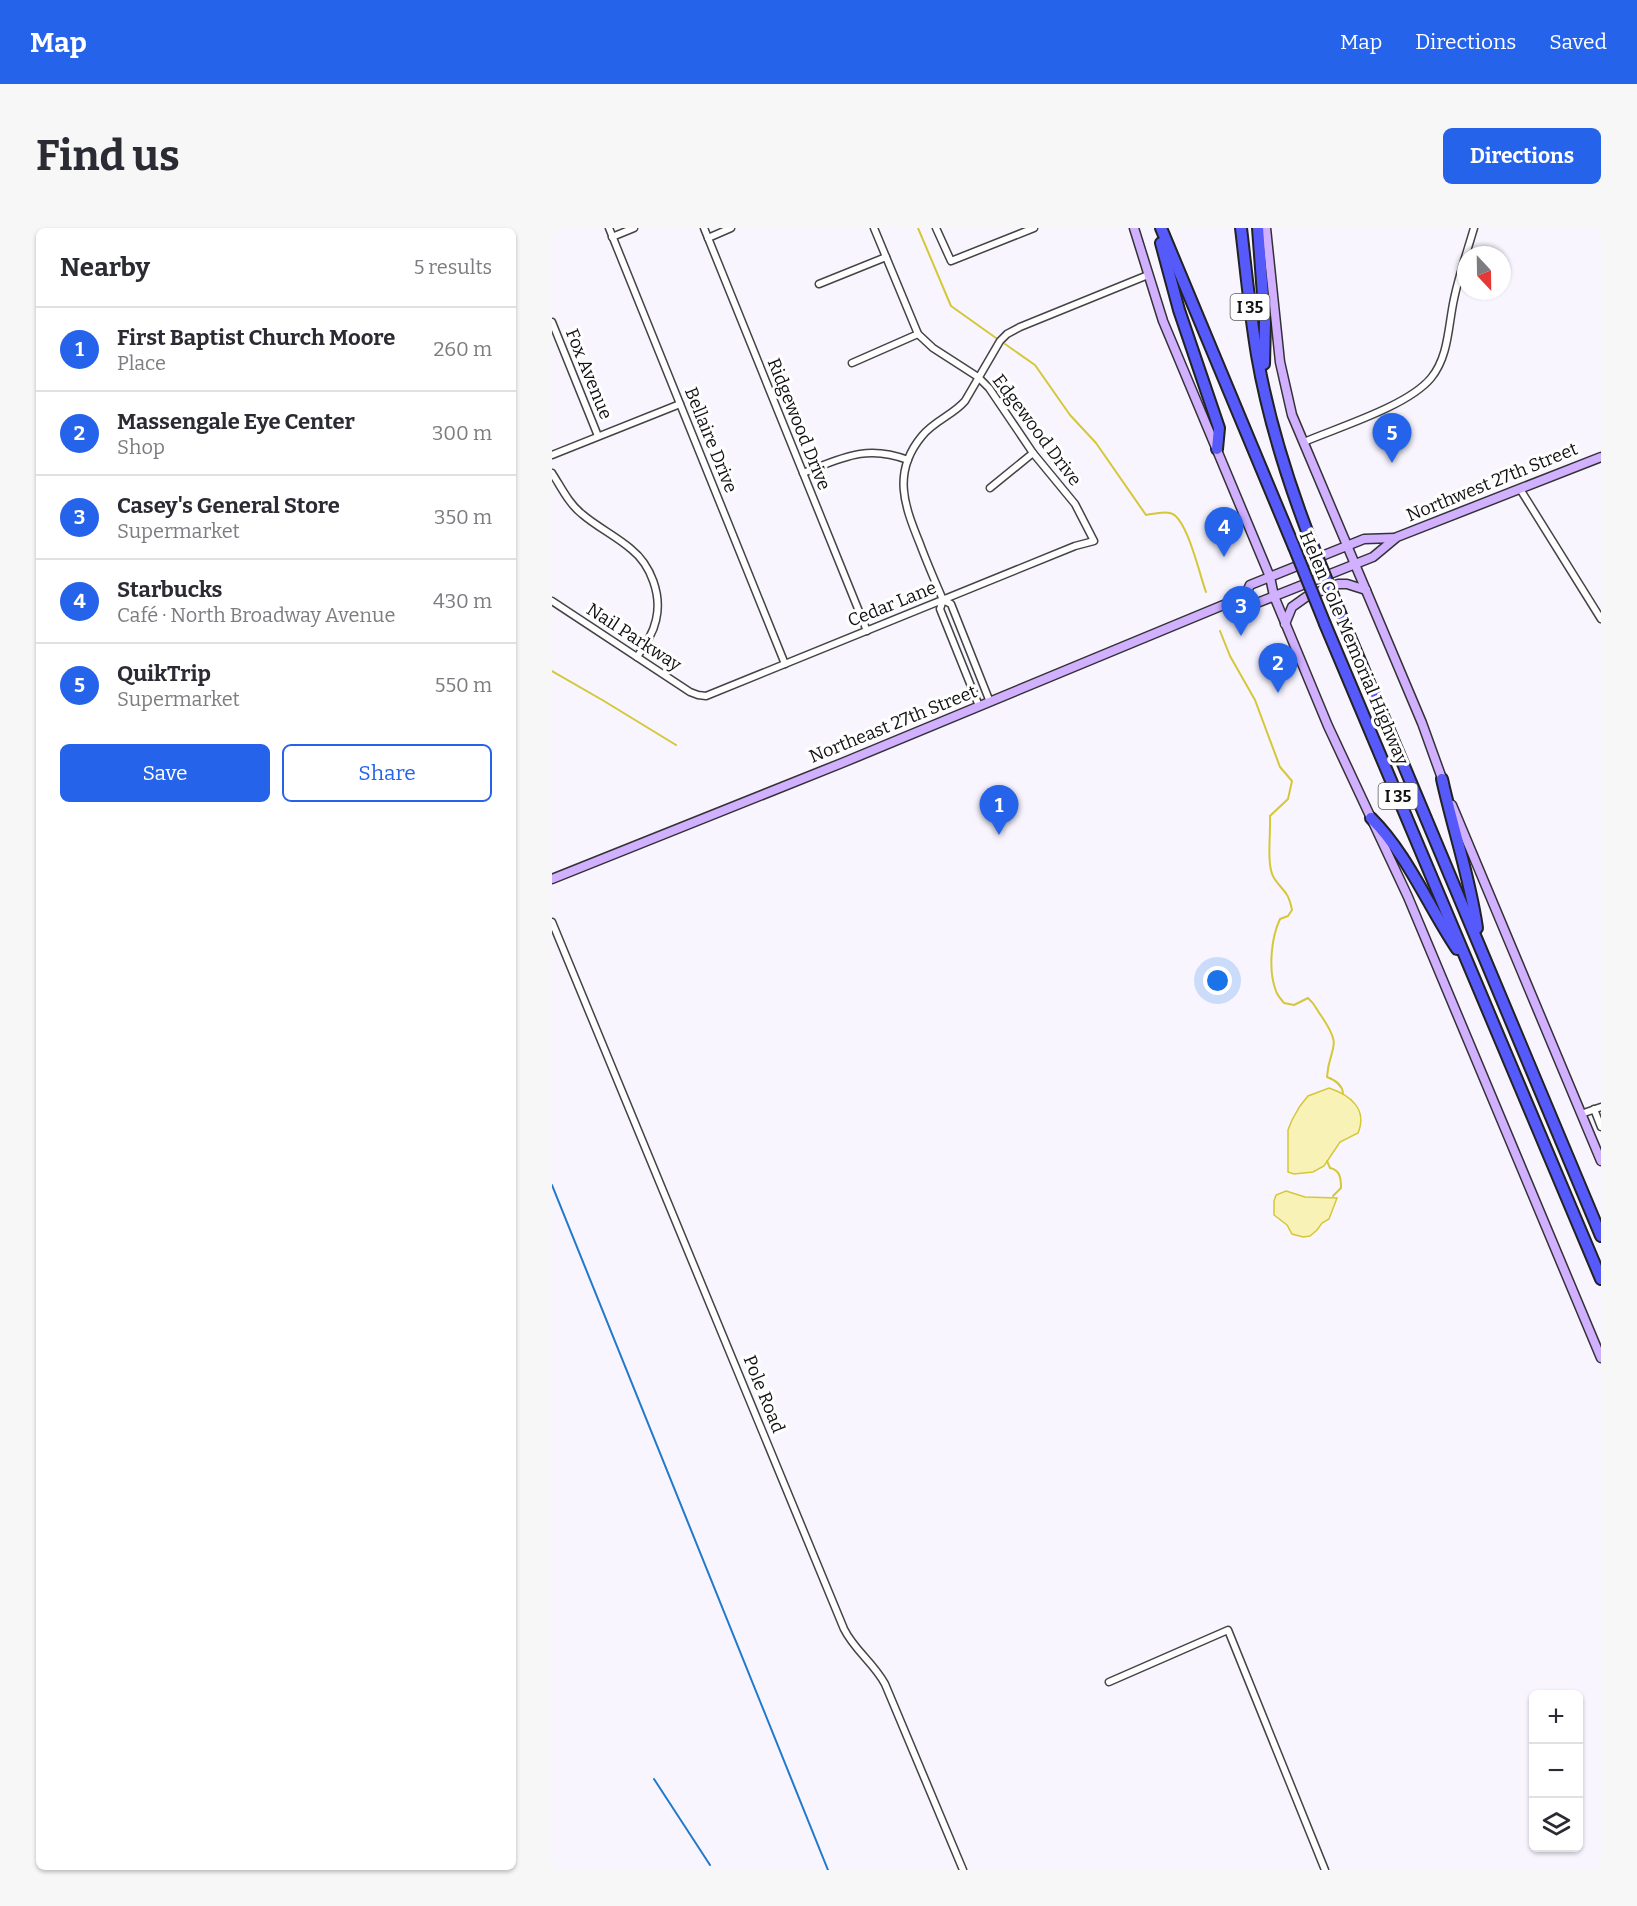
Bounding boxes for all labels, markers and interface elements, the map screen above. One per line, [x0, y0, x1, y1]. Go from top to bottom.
text: Map [30, 26, 87, 59]
text: Map [1340, 29, 1382, 55]
text: Directions [1415, 29, 1516, 55]
text: Saved [1549, 29, 1607, 55]
button: Directions [1443, 128, 1601, 184]
text: Find us [36, 131, 180, 181]
north arrow [1457, 246, 1511, 300]
text: Nearby [60, 252, 150, 283]
text: 5 results [414, 255, 492, 279]
road number: I 35 [1230, 294, 1270, 320]
text: First Baptist Church Moore [117, 324, 395, 351]
street label: Fox Avenue [561, 325, 617, 423]
text: 1 [75, 337, 84, 361]
text: 260 m [433, 337, 492, 361]
text: Place [117, 351, 166, 375]
street label: Ridgewood Drive [763, 355, 835, 493]
street label: Edgewood Drive [988, 370, 1086, 490]
street label: Bellaire Drive [680, 384, 742, 496]
text: Massengale Eye Center [117, 408, 355, 435]
pin: 5 [1372, 414, 1412, 463]
text: 2 [74, 421, 85, 445]
text: 300 m [432, 421, 492, 445]
text: Shop [117, 435, 165, 459]
street label: Northwest 27th Street [1403, 437, 1581, 526]
text: Casey's General Store [117, 492, 340, 519]
text: 3 [74, 505, 85, 529]
text: 350 m [434, 505, 492, 529]
pin: 4 [1204, 508, 1244, 557]
text: Supermarket [117, 519, 240, 543]
street label: Helen Cole Memorial Highway [1295, 528, 1413, 769]
text: Starbucks [117, 576, 222, 603]
street label: Cedar Lane [844, 576, 940, 632]
pin: 3 [1222, 586, 1260, 636]
text: 4 [73, 589, 86, 613]
text: 430 m [433, 589, 492, 613]
street label: Nail Parkway [582, 598, 686, 676]
text: Café · North Broadway Avenue [117, 603, 395, 627]
pin: 2 [1258, 644, 1298, 693]
text: QuikTrip [117, 660, 211, 687]
text: 5 [74, 673, 85, 697]
text: 550 m [435, 673, 492, 697]
street label: Northeast 27th Street [806, 680, 980, 768]
text: Supermarket [117, 687, 240, 711]
button: Save [60, 744, 270, 802]
button: Share [282, 744, 492, 802]
road number: I 35 [1378, 783, 1418, 809]
pin: 1 [980, 786, 1018, 835]
your location [1203, 966, 1232, 995]
street label: Pole Road [738, 1352, 790, 1436]
map controls [1529, 1690, 1583, 1852]
button: + [1529, 1690, 1583, 1744]
button: − [1529, 1744, 1583, 1798]
button: layers [1529, 1798, 1583, 1852]

